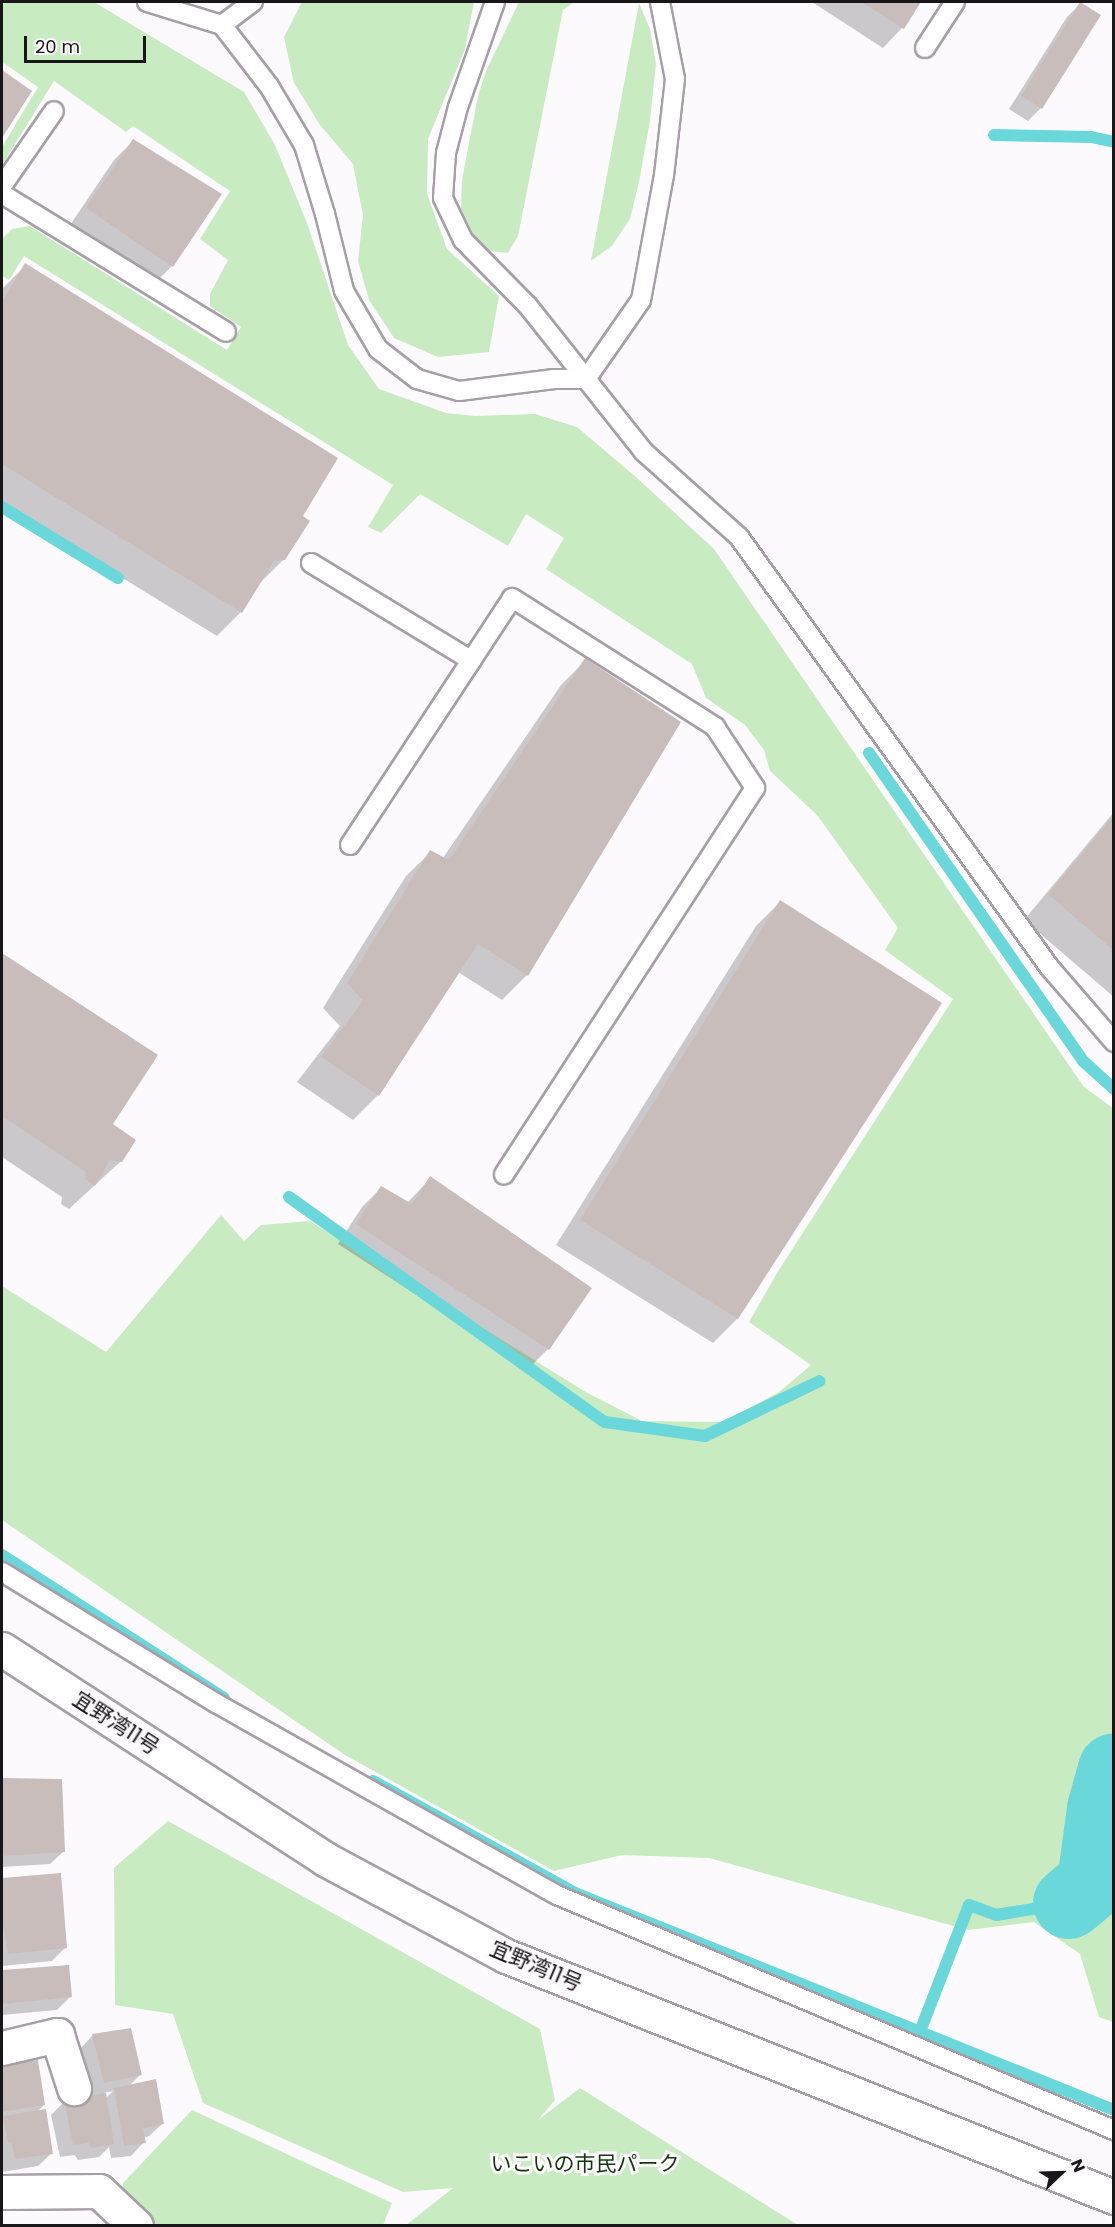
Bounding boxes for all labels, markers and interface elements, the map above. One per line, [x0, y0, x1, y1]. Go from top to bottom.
scale bar [27, 24, 148, 62]
text: 20 m [35, 34, 80, 59]
street label: 宜野湾11号 [68, 1686, 164, 1760]
street label: 宜野湾11号 [486, 1935, 586, 1997]
north arrow [1031, 2143, 1091, 2203]
park label: いこいの市民パーク [491, 2151, 679, 2177]
text: N [1065, 2156, 1091, 2176]

